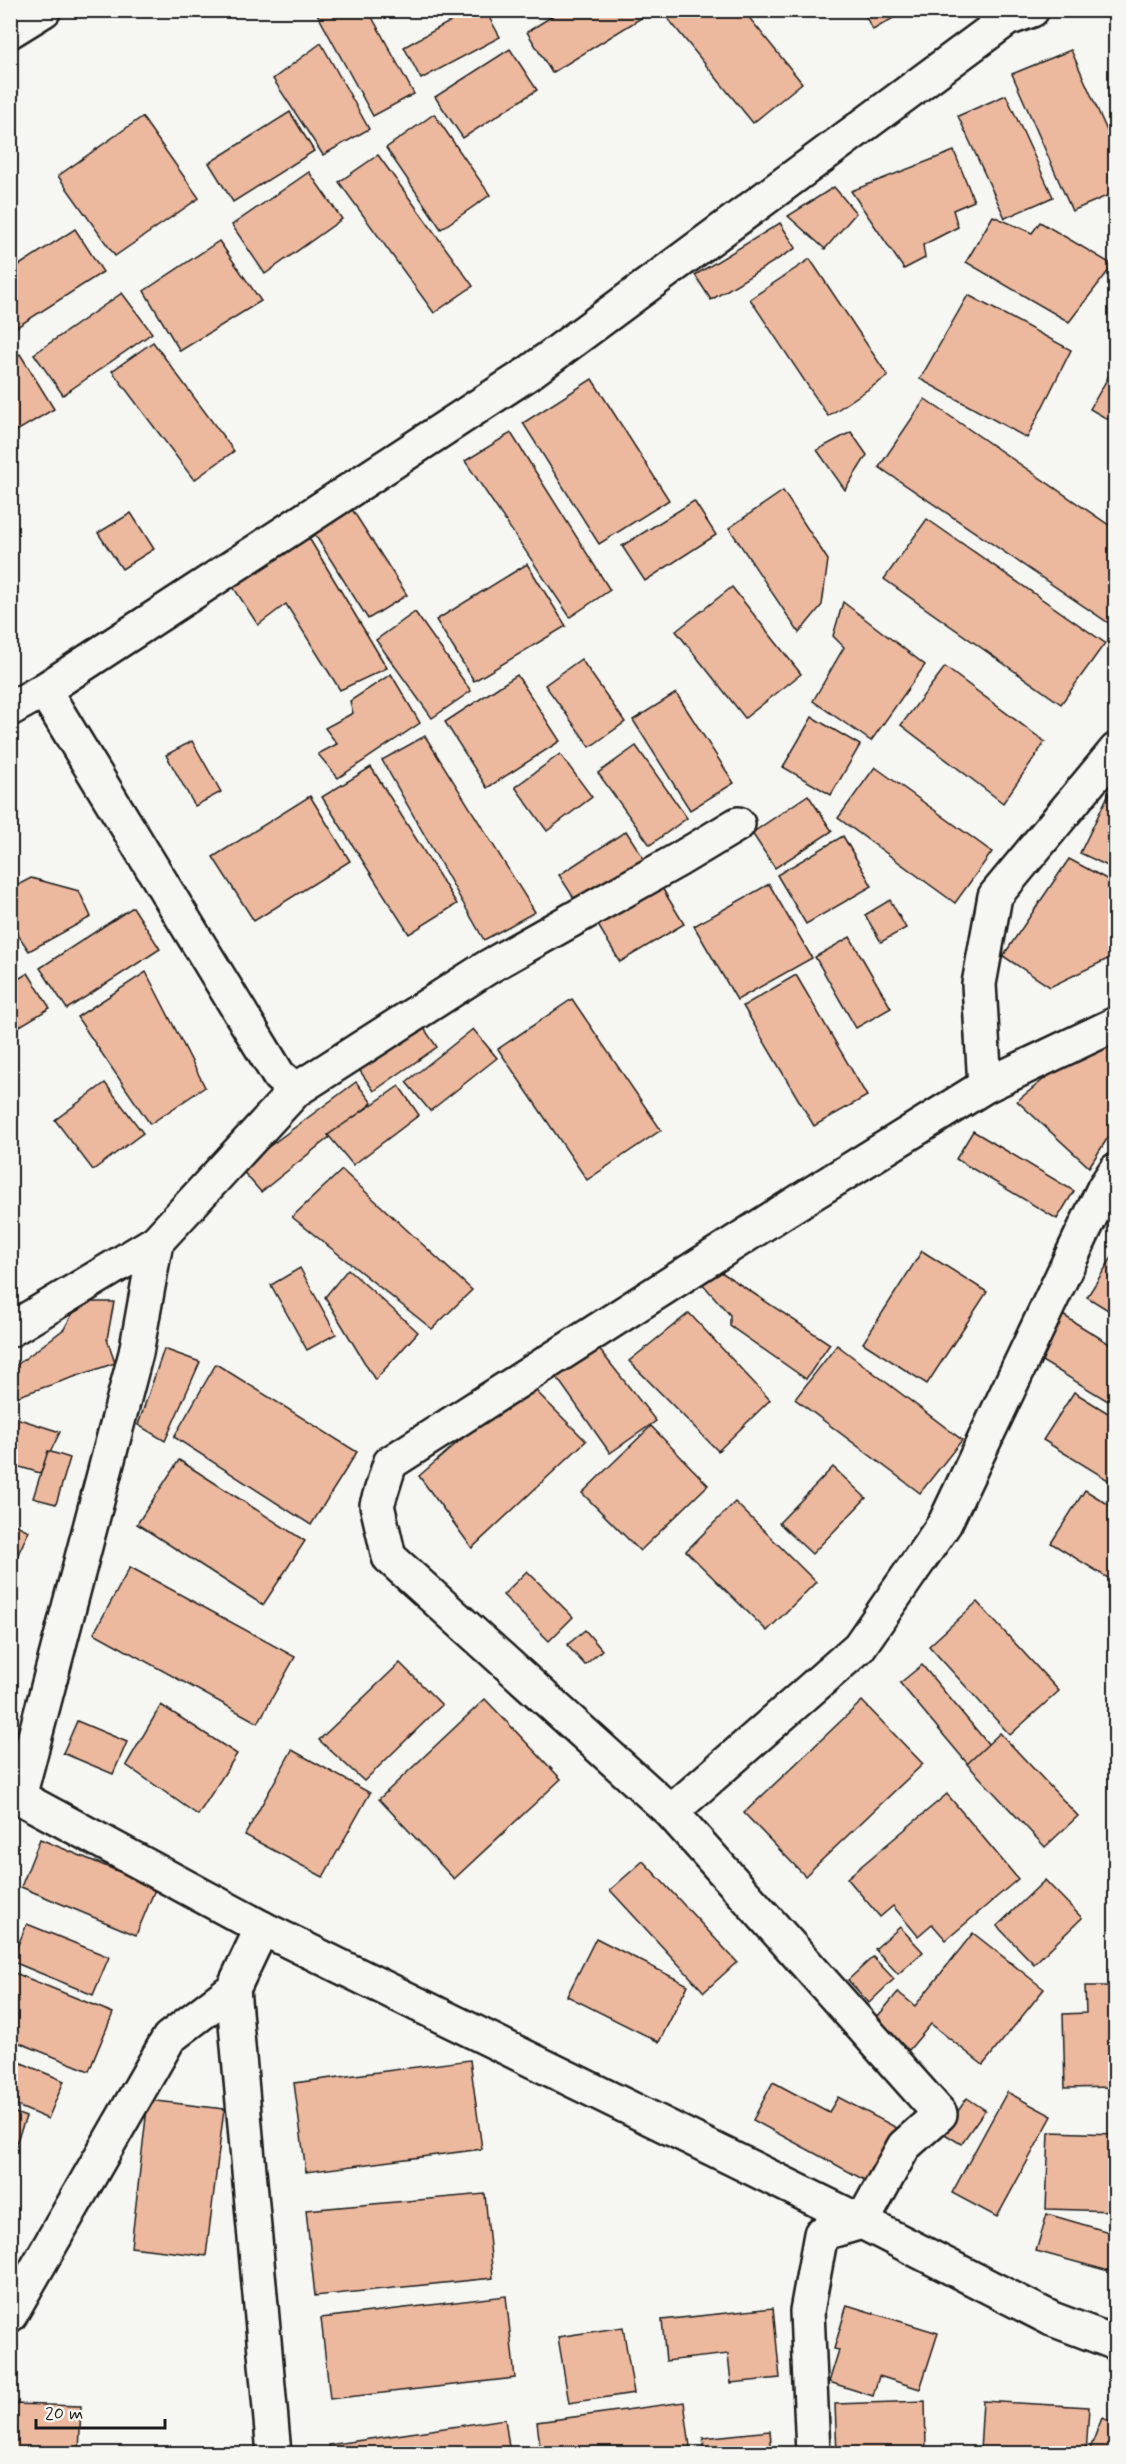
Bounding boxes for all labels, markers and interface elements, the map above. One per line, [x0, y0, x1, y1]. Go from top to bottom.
scale bar [36, 2392, 165, 2430]
text: 20 m [45, 2402, 83, 2426]

